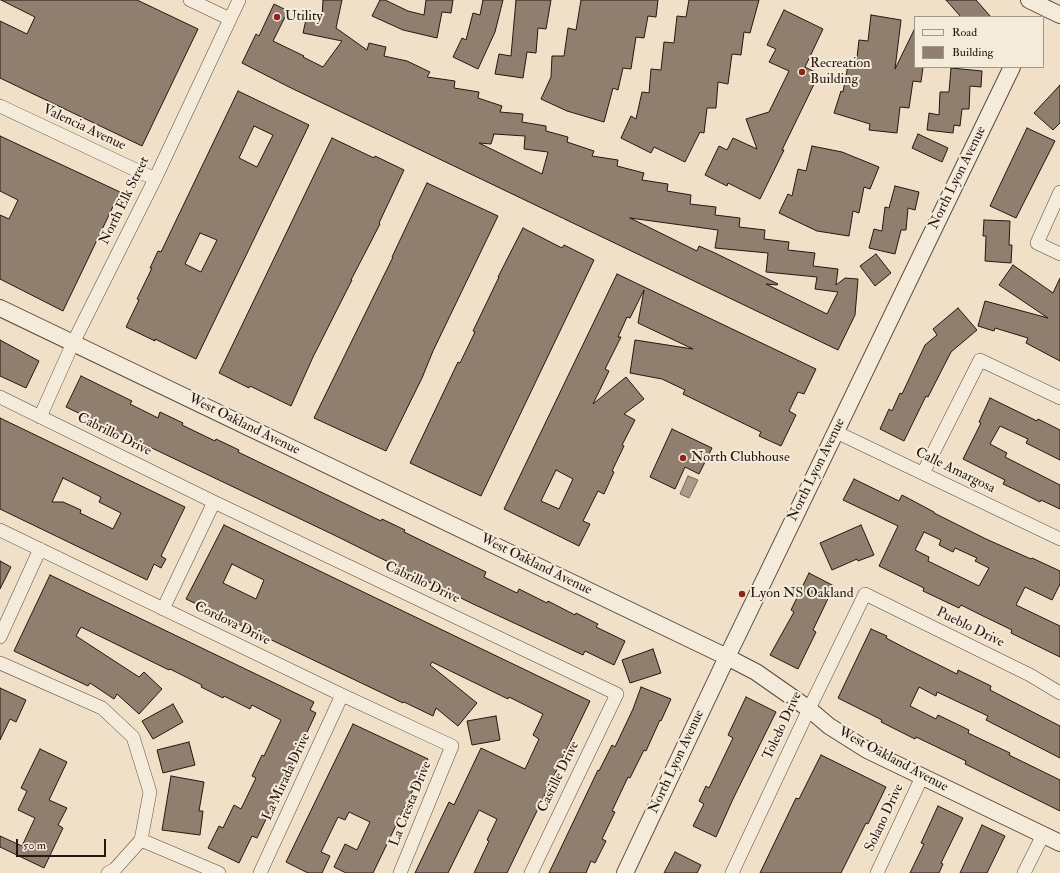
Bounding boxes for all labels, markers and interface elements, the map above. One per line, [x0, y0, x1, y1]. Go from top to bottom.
place label: Utility [285, 9, 323, 25]
marker: Utility [272, 12, 282, 22]
legend [914, 16, 1044, 68]
text: Road [952, 25, 977, 40]
text: Building [952, 45, 993, 60]
place label: Recreation Building [810, 56, 870, 88]
marker: Recreation Building [797, 67, 807, 77]
street label: Valencia Avenue [40, 101, 128, 155]
street label: North Lyon Avenue [926, 124, 990, 232]
street label: North Elk Street [96, 154, 154, 248]
street label: West Oakland Avenue [186, 391, 302, 459]
street label: Cabrillo Drive [74, 410, 154, 460]
street label: North Lyon Avenue [785, 416, 849, 524]
street label: Calle Amargosa [912, 444, 998, 498]
place label: North Clubhouse [691, 450, 790, 466]
marker: North Clubhouse [678, 453, 688, 463]
street label: West Oakland Avenue [478, 531, 594, 599]
street label: Cabrillo Drive [382, 558, 462, 608]
place label: Lyon NS Oakland [750, 586, 854, 602]
marker: Lyon NS Oakland [737, 589, 747, 599]
street label: Cordova Drive [191, 598, 273, 650]
street label: Pueblo Drive [933, 604, 1007, 652]
street label: Toledo Drive [760, 689, 806, 763]
street label: North Lyon Avenue [646, 707, 708, 817]
street label: West Oakland Avenue [835, 724, 951, 796]
street label: La Mirada Drive [259, 731, 315, 823]
street label: Castille Drive [535, 739, 583, 815]
street label: La Cresta Drive [386, 759, 436, 849]
street label: Solano Drive [862, 781, 908, 855]
scale bar [18, 831, 108, 857]
text: 50 m [23, 838, 46, 853]

